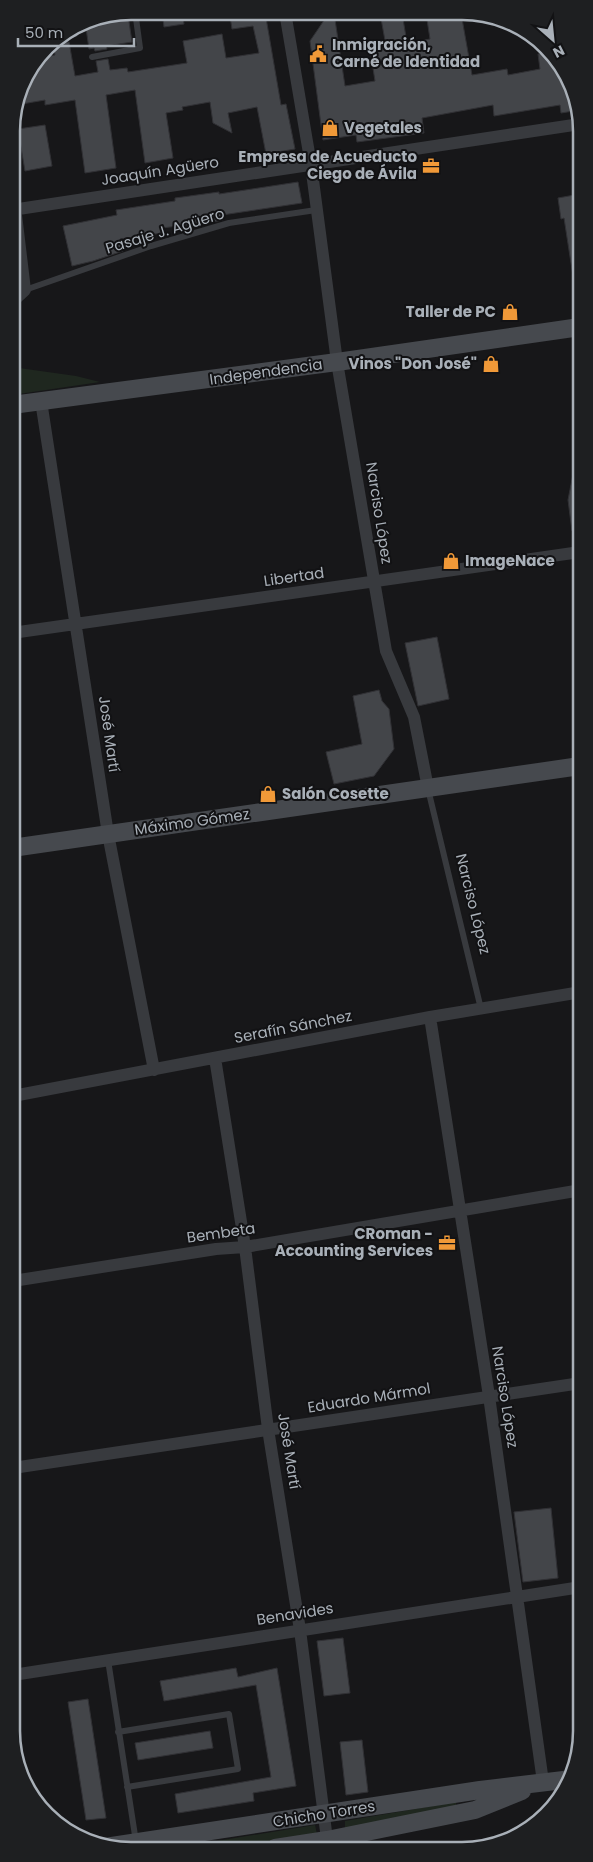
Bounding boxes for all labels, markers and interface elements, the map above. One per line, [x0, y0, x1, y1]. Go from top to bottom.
scale bar [18, 15, 134, 47]
north arrow [528, 15, 578, 65]
text: 50 m [25, 22, 63, 43]
place label: Inmigración, Carné de Identidad [332, 34, 480, 72]
text: N [550, 40, 568, 63]
public building icon: Inmigración, Carné de Identidad [308, 44, 328, 64]
place label: Vegetales [344, 117, 422, 138]
shop icon: Vegetales [320, 118, 340, 138]
place label: Empresa de Acueducto Ciego de Ávila [238, 146, 417, 184]
street label: Joaquín Agüero [99, 151, 220, 190]
office icon: Empresa de Acueducto Ciego de Ávila [421, 156, 441, 176]
street label: Pasaje J. Agüero [103, 202, 227, 259]
place label: Taller de PC [406, 301, 496, 322]
shop icon: Taller de PC [500, 302, 520, 322]
street label: Independencia [208, 353, 324, 390]
place label: Vinos "Don José" [348, 353, 477, 374]
shop icon: Vinos "Don José" [481, 354, 501, 374]
street label: Narciso López [361, 460, 398, 566]
place label: ImageNace [465, 550, 555, 571]
shop icon: ImageNace [441, 551, 461, 571]
street label: Libertad [262, 562, 326, 591]
street label: José Martí [94, 695, 125, 774]
place label: Salón Cosette [282, 783, 389, 804]
shop icon: Salón Cosette [258, 784, 278, 804]
street label: Máximo Gómez [133, 803, 251, 840]
street label: Narciso López [451, 851, 496, 956]
street label: Serafín Sánchez [232, 1005, 354, 1048]
street label: Bembeta [185, 1217, 257, 1248]
place label: CRoman - Accounting Services [275, 1223, 433, 1261]
office icon: CRoman - Accounting Services [437, 1233, 457, 1253]
street label: Narciso López [487, 1344, 524, 1450]
street label: Eduardo Mármol [306, 1377, 432, 1418]
street label: José Martí [273, 1412, 306, 1491]
street label: Benavides [255, 1597, 335, 1630]
street label: Chicho Torres [271, 1795, 377, 1832]

